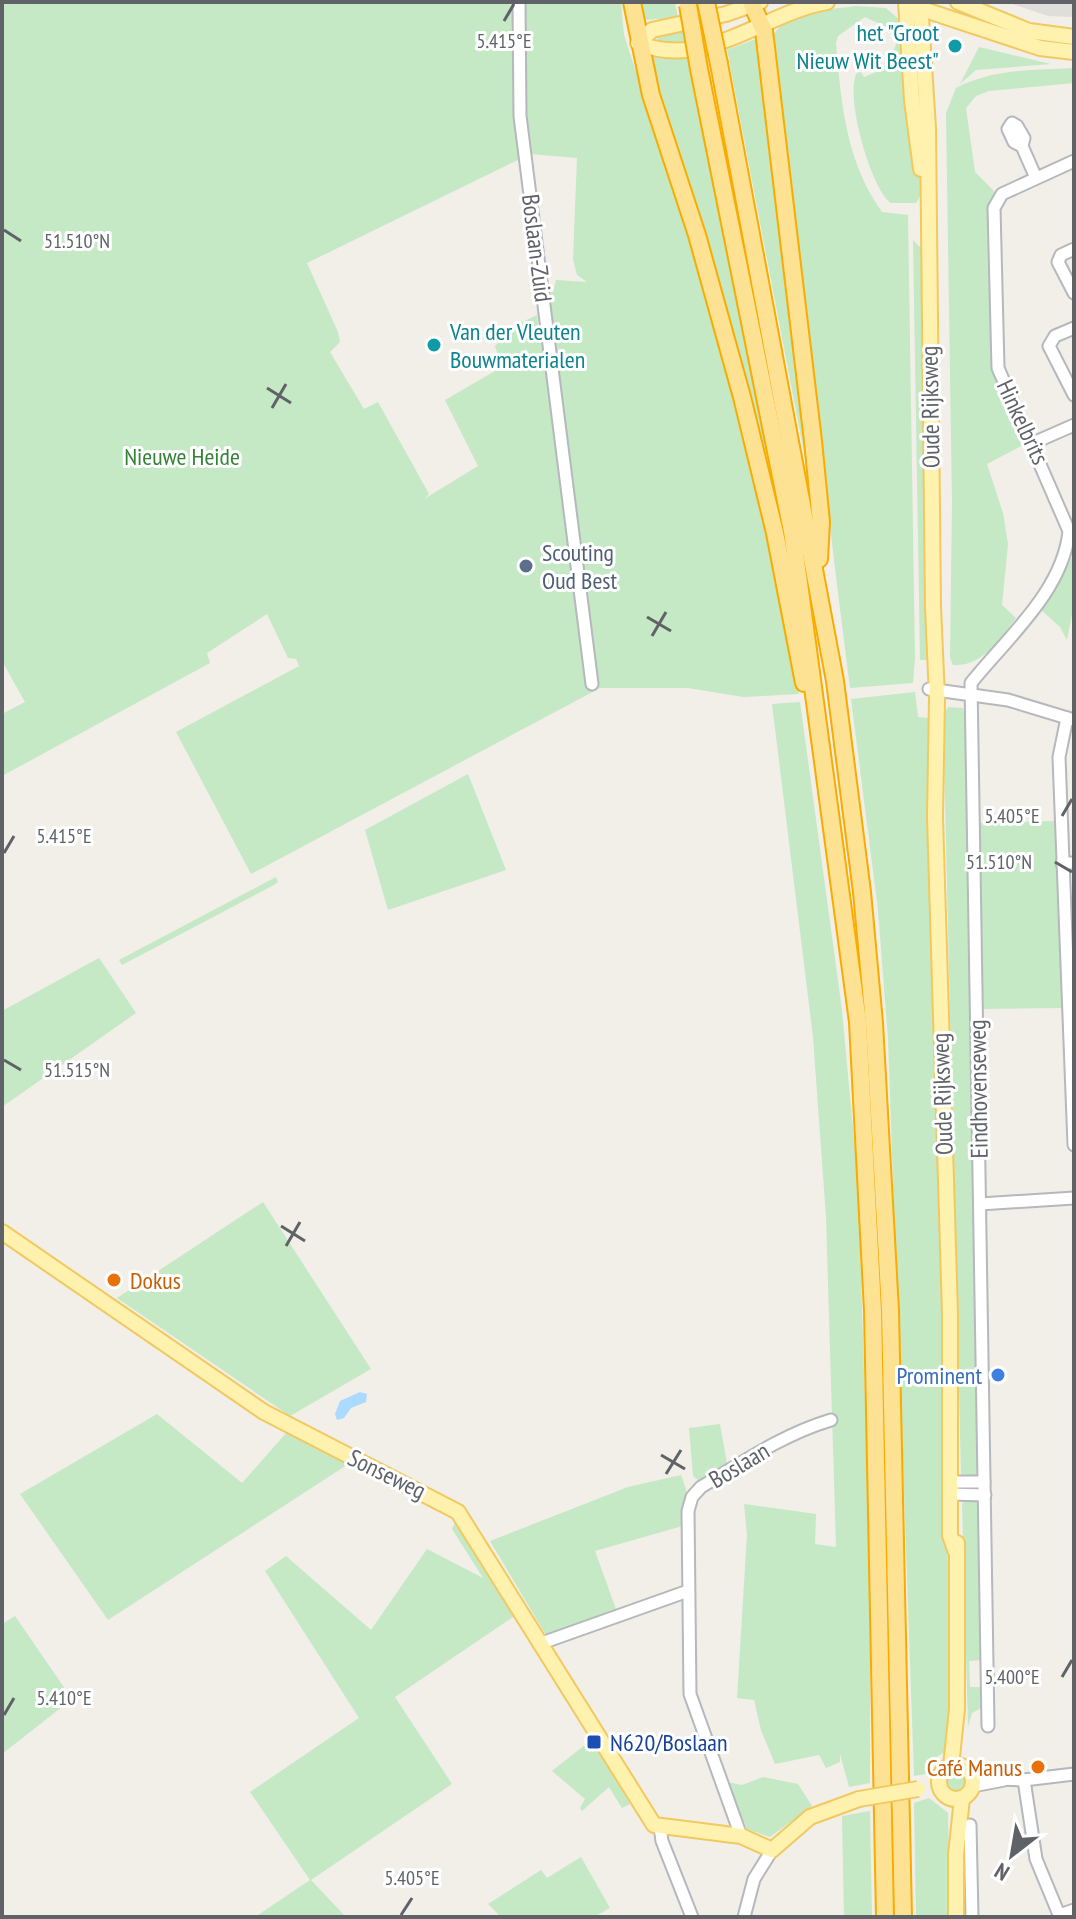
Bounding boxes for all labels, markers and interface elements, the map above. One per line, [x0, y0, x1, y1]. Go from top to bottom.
place label: het "Groot Nieuw Wit Beest" [797, 17, 939, 76]
text: 5.415°E [477, 28, 531, 54]
marker: het "Groot Nieuw Wit Beest" [946, 37, 964, 55]
street label: Boslaan-Zuid [515, 192, 559, 304]
text: 51.510°N [44, 228, 110, 254]
place label: Van der Vleuten Bouwmaterialen [449, 316, 585, 375]
marker: Van der Vleuten Bouwmaterialen [425, 336, 443, 354]
street label: Oude Rijksweg [913, 346, 947, 468]
street label: Hinkelbrits [990, 375, 1056, 469]
park label: Nieuwe Heide [124, 441, 240, 472]
place label: Scouting Oud Best [542, 537, 617, 596]
marker: Scouting Oud Best [517, 557, 535, 575]
text: 5.405°E [985, 803, 1039, 829]
text: 5.415°E [37, 823, 91, 849]
text: 51.510°N [966, 849, 1032, 875]
street label: Eindhovenseweg [961, 1019, 995, 1159]
street label: Oude Rijksweg [924, 1032, 960, 1156]
text: 51.515°N [44, 1057, 110, 1083]
place label: Dokus [130, 1265, 181, 1296]
marker: Dokus [105, 1271, 123, 1289]
place label: Prominent [896, 1360, 982, 1391]
marker: Prominent [989, 1366, 1007, 1384]
street label: Boslaan [703, 1435, 775, 1495]
street label: Sonseweg [343, 1442, 431, 1506]
text: 5.400°E [985, 1664, 1039, 1690]
text: 5.410°E [37, 1685, 91, 1711]
place label: N620/Boslaan [610, 1727, 728, 1758]
marker: N620/Boslaan [585, 1733, 603, 1751]
place label: Café Manus [927, 1752, 1022, 1783]
marker: Café Manus [1029, 1758, 1047, 1776]
north arrow [972, 1815, 1052, 1895]
text: N [989, 1857, 1014, 1887]
text: 5.405°E [385, 1865, 439, 1891]

